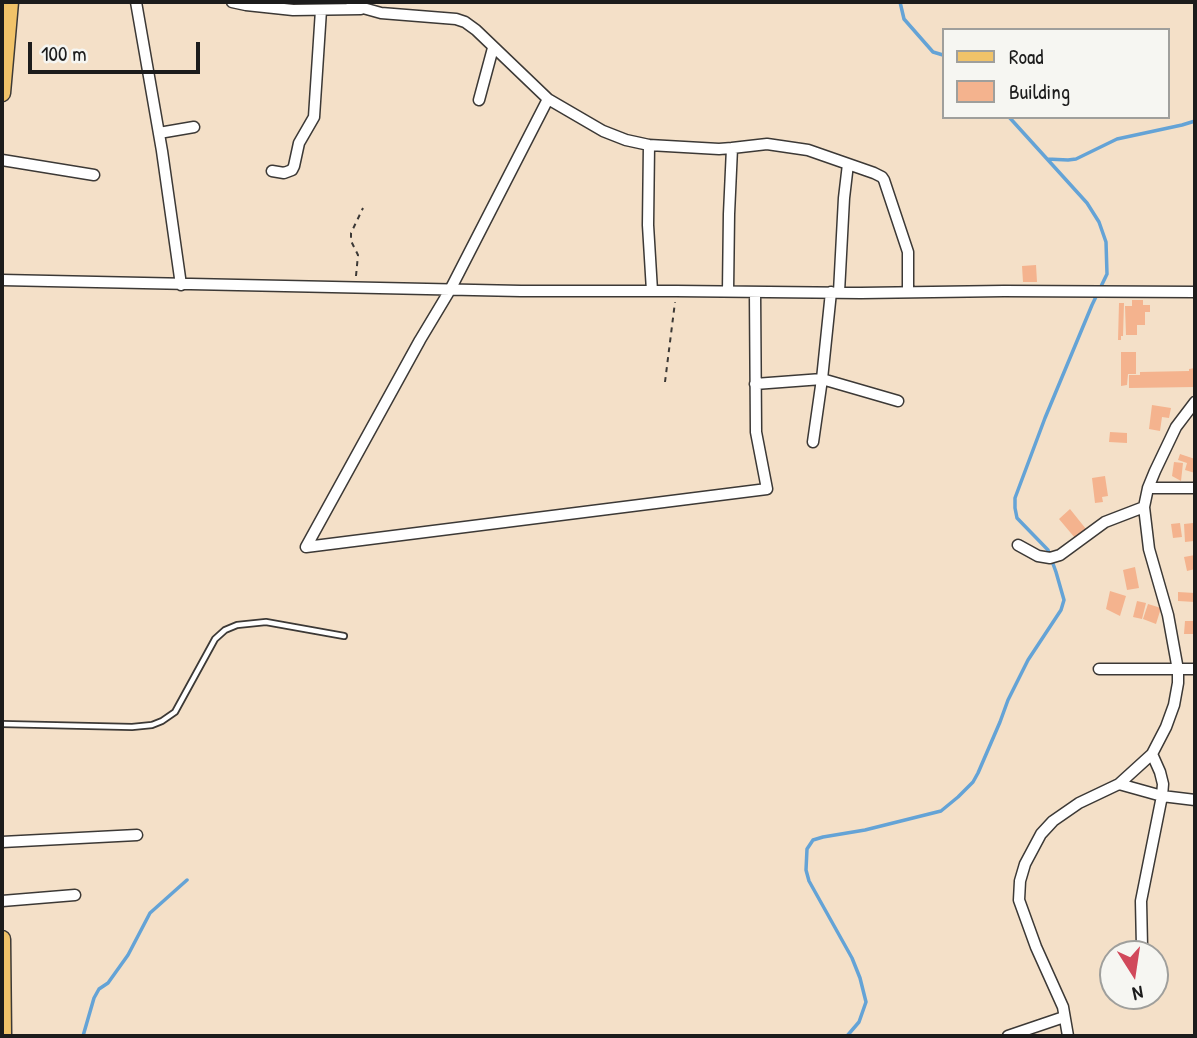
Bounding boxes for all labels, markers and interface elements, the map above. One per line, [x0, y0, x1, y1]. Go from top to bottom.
scale bar [32, 28, 203, 72]
legend [942, 28, 1169, 119]
text: 100 m [41, 39, 87, 68]
text: Road [1009, 42, 1043, 71]
text: Building [1009, 77, 1070, 106]
north arrow [1099, 940, 1169, 1010]
text: N [1130, 980, 1146, 1007]

